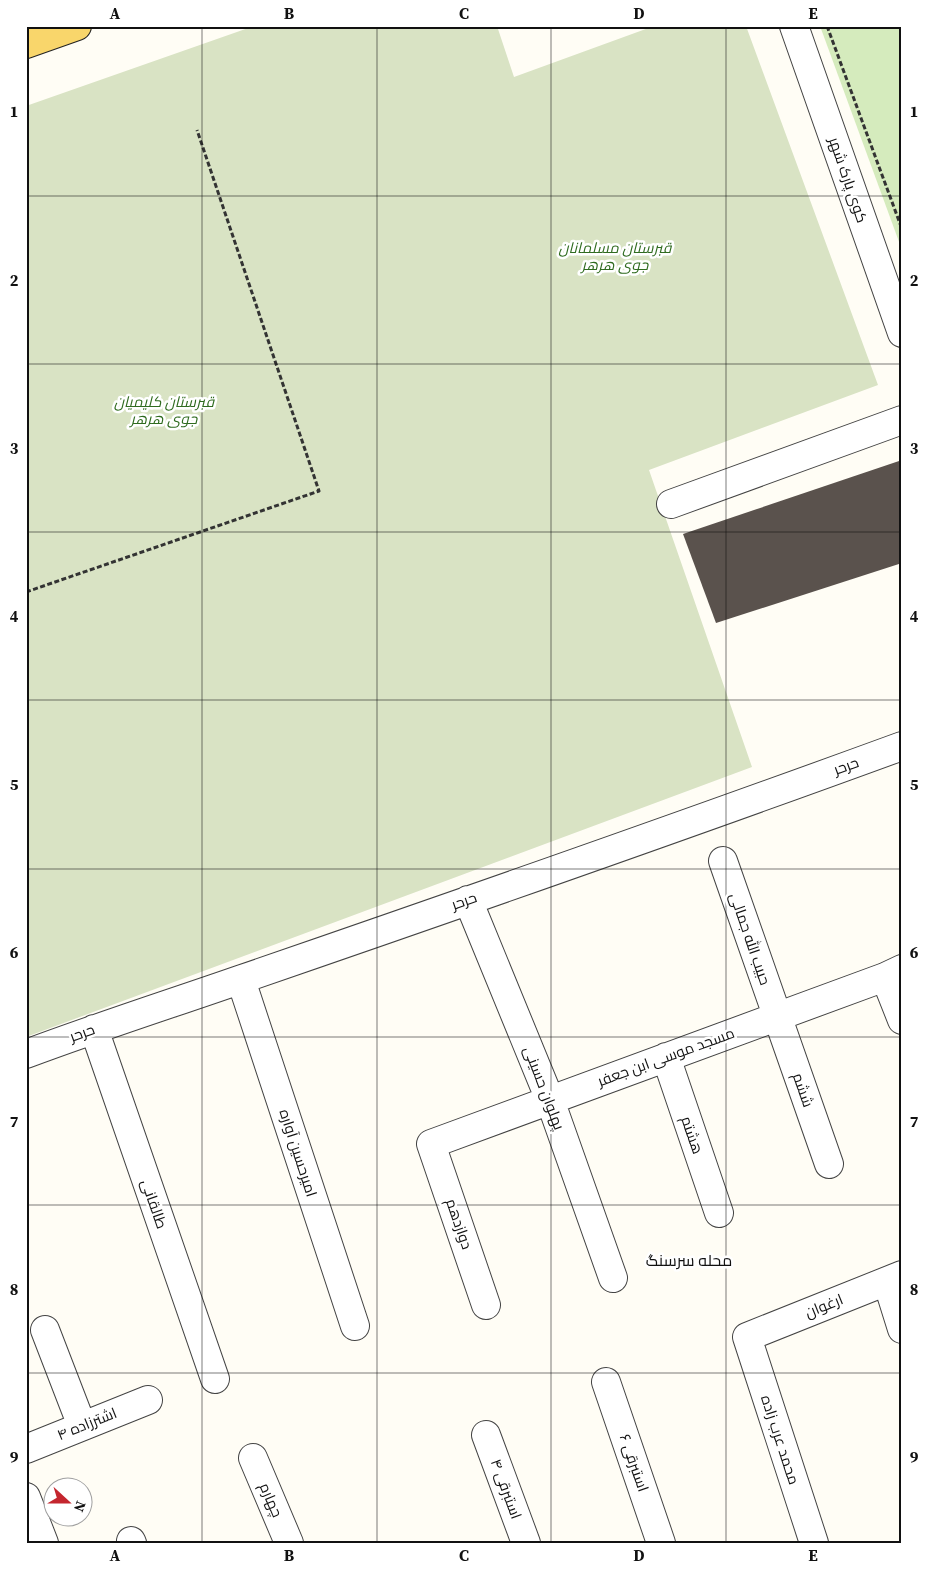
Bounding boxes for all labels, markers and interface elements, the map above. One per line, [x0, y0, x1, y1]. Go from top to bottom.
text: A [110, 2, 121, 24]
text: B [284, 2, 295, 24]
text: C [459, 2, 469, 24]
text: D [633, 2, 645, 24]
text: E [808, 2, 818, 24]
text: 1 [10, 100, 18, 122]
text: 1 [910, 100, 918, 122]
street label: کوی پارک شهر [824, 133, 873, 226]
park label: قبرستان مسلمانان جوی هرهر [559, 237, 672, 275]
text: 2 [10, 269, 19, 291]
text: 2 [910, 269, 919, 291]
park label: قبرستان کلیمیان جوی هرهر [114, 391, 215, 429]
text: 3 [10, 437, 19, 459]
text: 3 [910, 437, 919, 459]
text: 4 [10, 605, 19, 627]
text: 4 [910, 605, 919, 627]
street label: حرحر [829, 751, 861, 780]
text: 5 [10, 773, 19, 795]
text: 5 [910, 773, 919, 795]
street label: حرحر [447, 886, 479, 915]
street label: حبیب الله جمالی [725, 890, 776, 988]
text: 6 [10, 941, 19, 963]
text: 6 [910, 941, 919, 963]
street label: حرحر [65, 1018, 97, 1047]
street label: مسجد موسی ابن جعفر [593, 1022, 737, 1091]
street label: پهلوان حسینی [519, 1043, 570, 1133]
street label: ششم [788, 1070, 819, 1110]
street label: امیرحسین آواره [274, 1106, 323, 1199]
text: 7 [10, 1110, 19, 1132]
text: 7 [910, 1110, 919, 1132]
street label: هشتم [676, 1113, 709, 1157]
street label: طالقانی [136, 1176, 173, 1231]
street label: دوازدهم [441, 1196, 478, 1252]
district label: محله سرسنگ [646, 1249, 732, 1271]
text: 8 [10, 1278, 18, 1300]
text: 8 [910, 1278, 918, 1300]
street label: ارغوان [802, 1288, 846, 1323]
street label: محمد عرب زاده [756, 1392, 805, 1487]
street label: اشترزاده ۴ [54, 1402, 120, 1445]
street label: استبرقی ۶ [615, 1431, 654, 1495]
text: 9 [10, 1446, 19, 1468]
text: 9 [910, 1446, 919, 1468]
street label: استبرقی ۴ [486, 1456, 527, 1522]
north arrow [42, 1476, 92, 1526]
street label: چهارم [255, 1479, 288, 1520]
text: N [69, 1498, 91, 1515]
text: A [110, 1544, 121, 1566]
text: B [284, 1544, 295, 1566]
text: C [459, 1544, 469, 1566]
text: D [633, 1544, 645, 1566]
text: E [808, 1544, 818, 1566]

